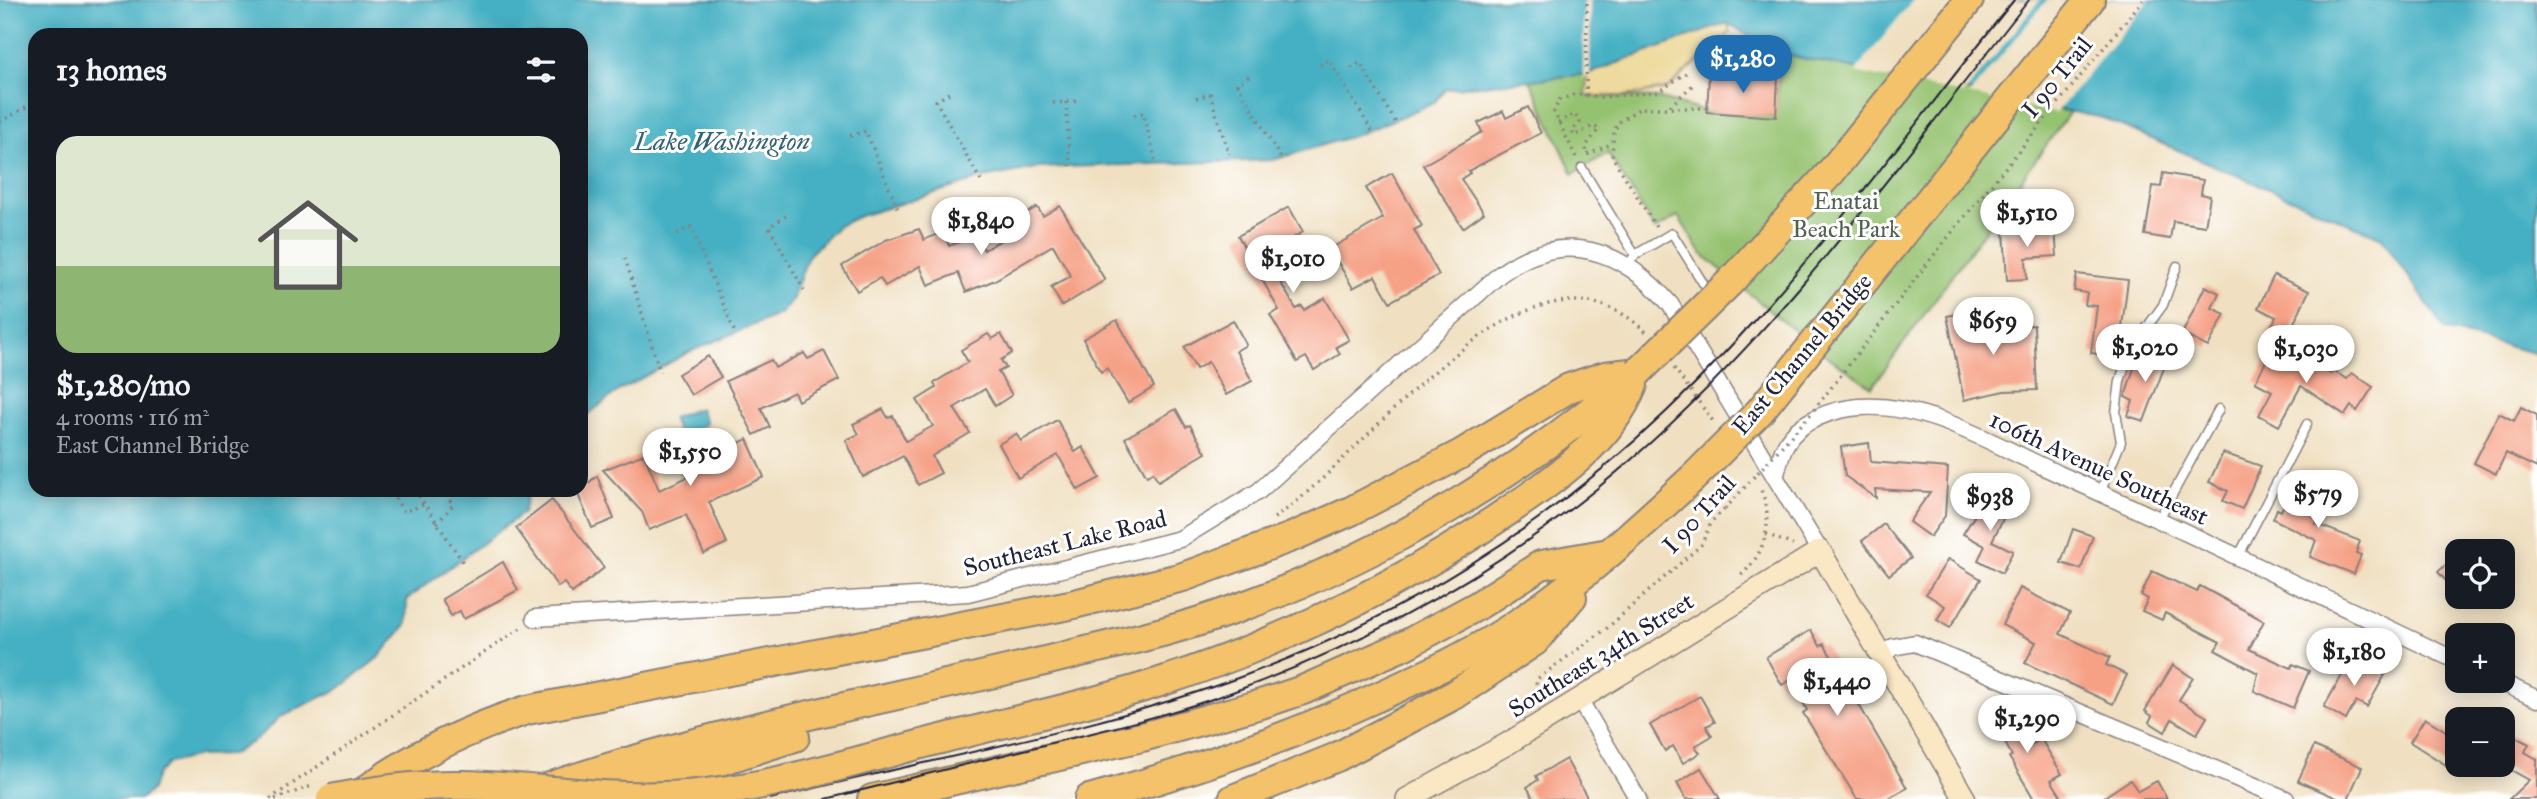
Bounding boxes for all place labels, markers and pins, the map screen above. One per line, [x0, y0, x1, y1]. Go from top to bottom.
pin: $1,280 [1686, 36, 1800, 95]
pin: $1,510 [1970, 190, 2084, 249]
pin: $1,840 [924, 198, 1038, 257]
pin: $1,010 [1236, 236, 1350, 295]
pin: $659 [1952, 298, 2034, 357]
pin: $1,020 [2088, 324, 2202, 384]
pin: $1,030 [2249, 326, 2363, 385]
pin: $1,550 [633, 428, 747, 488]
pin: $579 [2277, 470, 2359, 530]
pin: $938 [1949, 474, 2031, 533]
pin: $1,180 [2297, 628, 2411, 688]
pin: $1,440 [1780, 658, 1894, 718]
pin: $1,290 [1970, 696, 2084, 755]

